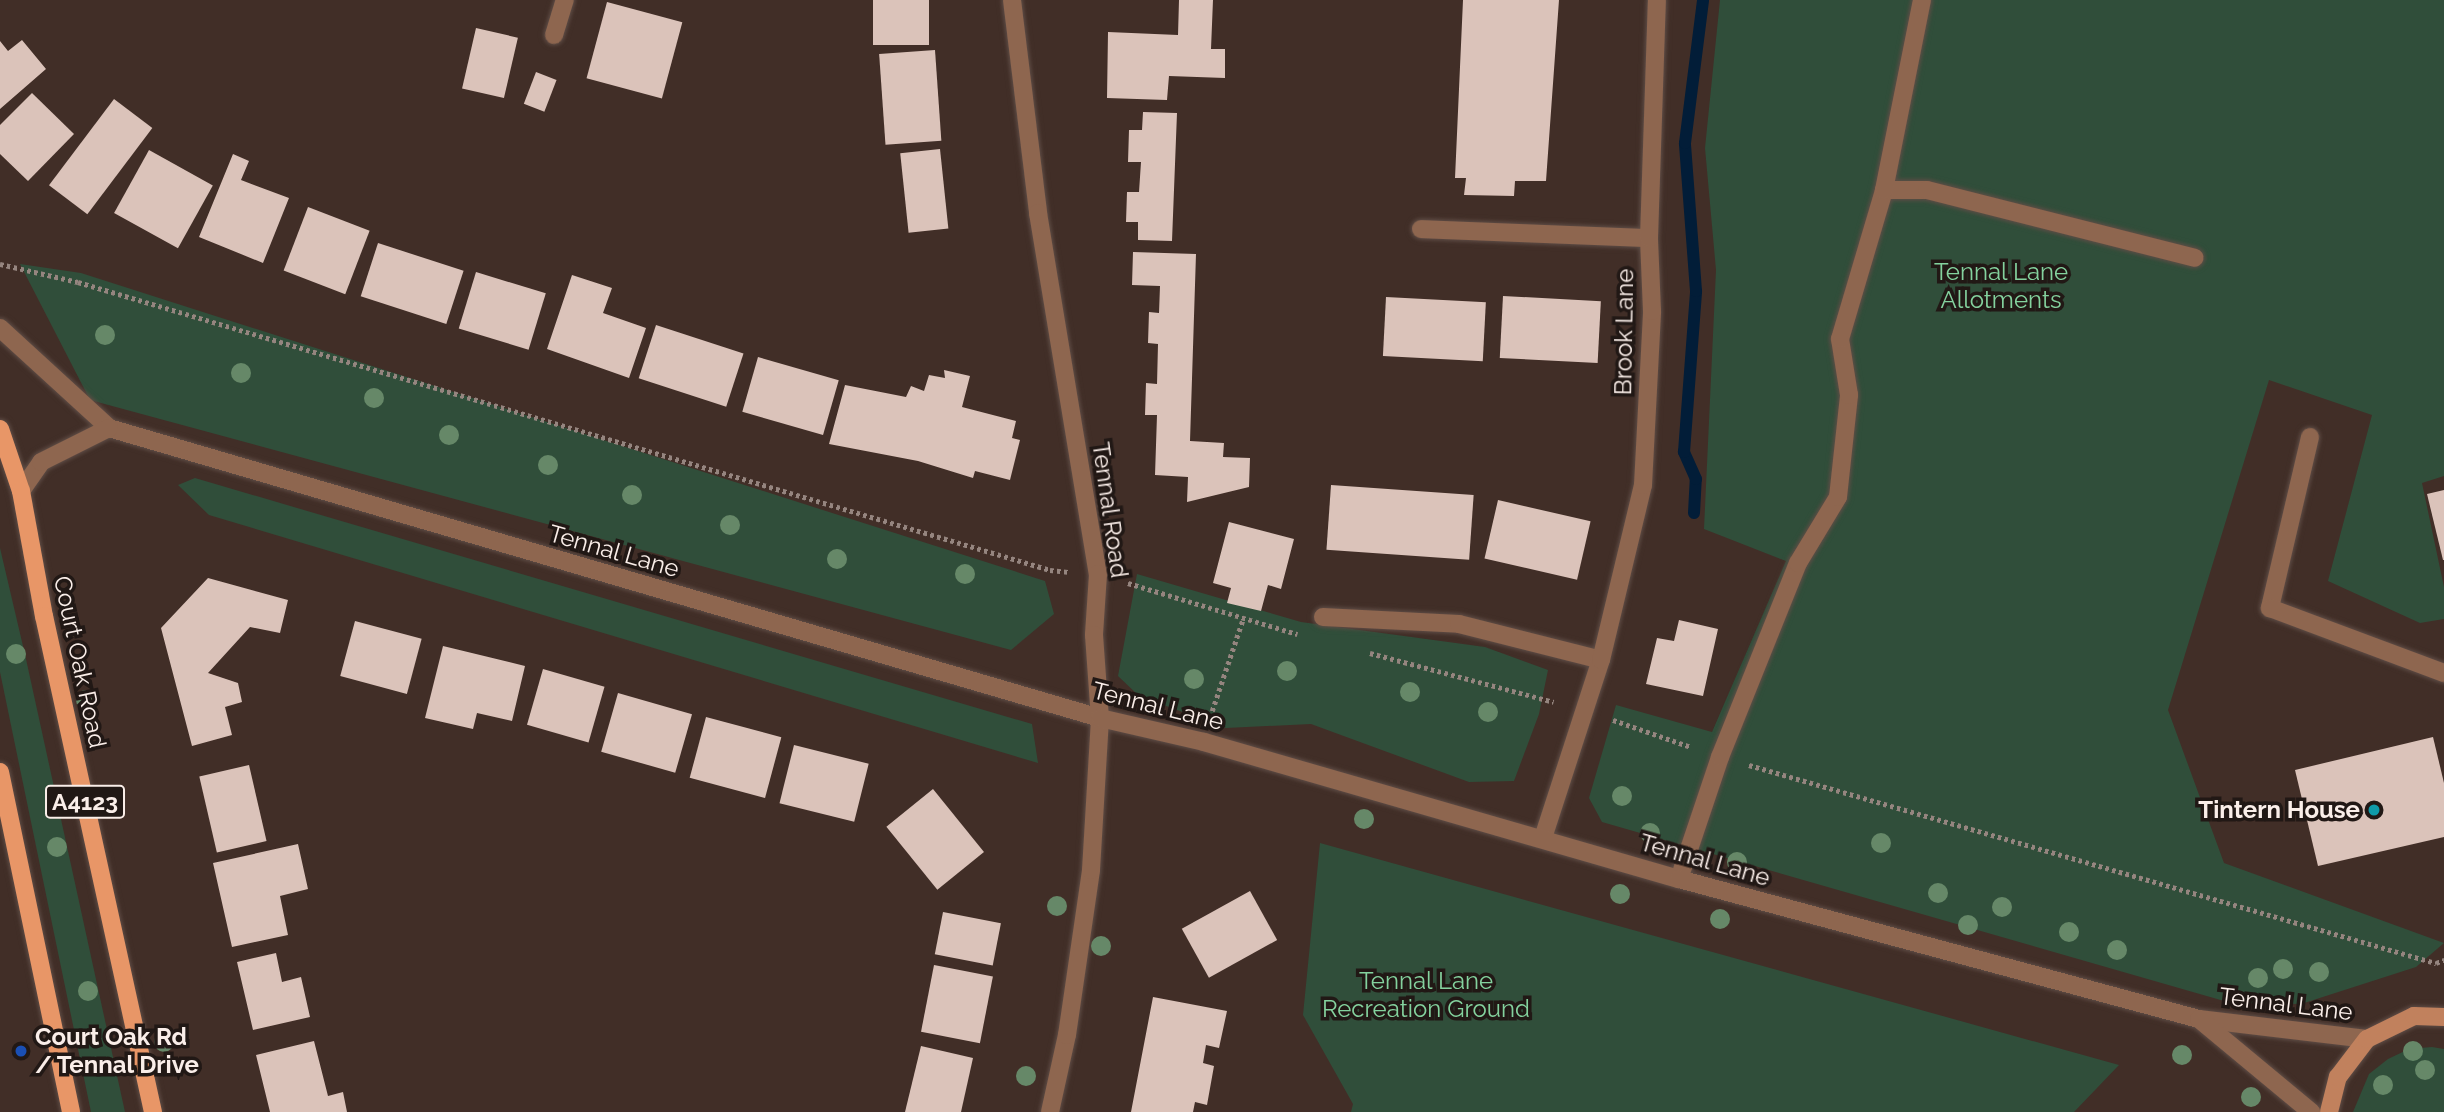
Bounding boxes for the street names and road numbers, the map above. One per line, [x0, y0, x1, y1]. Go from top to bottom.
street label: Brook Lane [1608, 268, 1640, 396]
street label: Tennal Road [1086, 440, 1134, 580]
street label: Tennal Lane [545, 519, 683, 583]
street label: Court Oak Road [48, 573, 112, 751]
street label: Tennal Lane [1089, 676, 1227, 736]
road number: A4123 [45, 782, 125, 822]
street label: Tennal Lane [1636, 828, 1774, 892]
street label: Tennal Lane [2217, 981, 2355, 1027]

